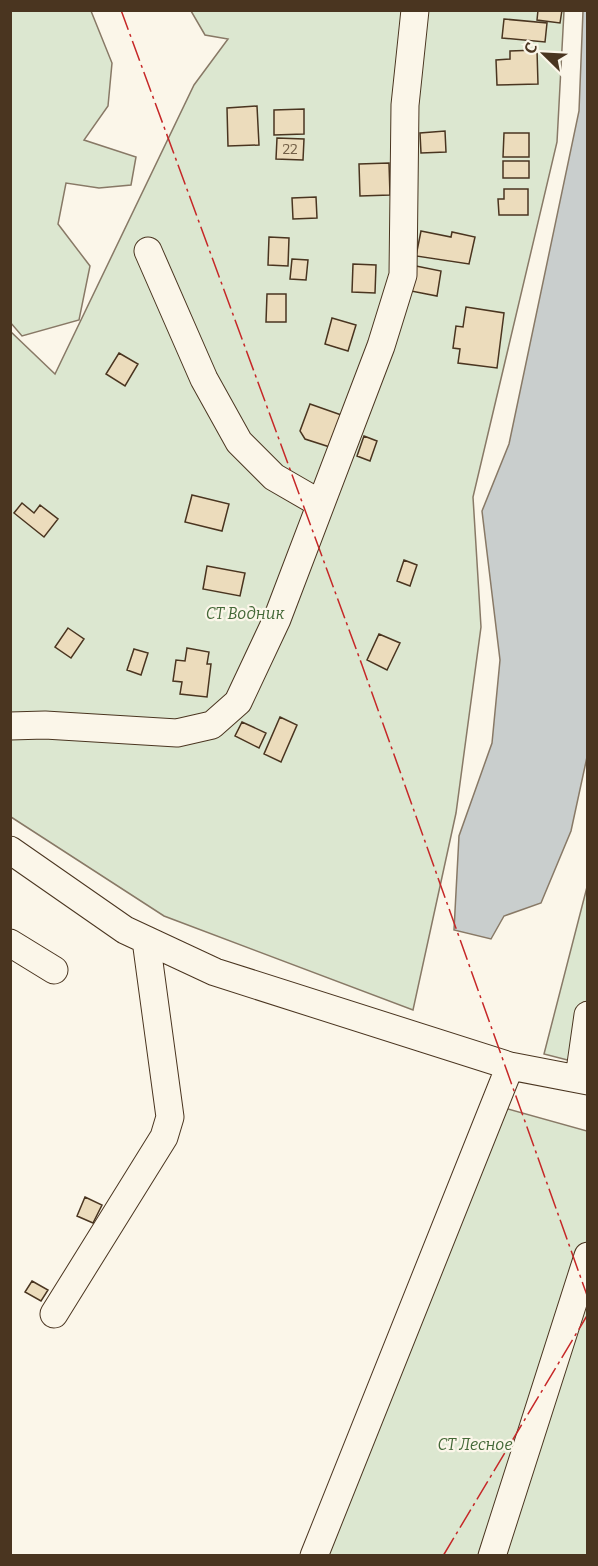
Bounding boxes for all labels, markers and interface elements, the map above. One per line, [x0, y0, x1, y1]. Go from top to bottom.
north arrow [514, 24, 574, 84]
text: С [520, 40, 541, 57]
house number: 22 [282, 141, 298, 158]
park label: СТ Водник [206, 604, 285, 623]
park label: СТ Лесное [438, 1435, 512, 1454]

